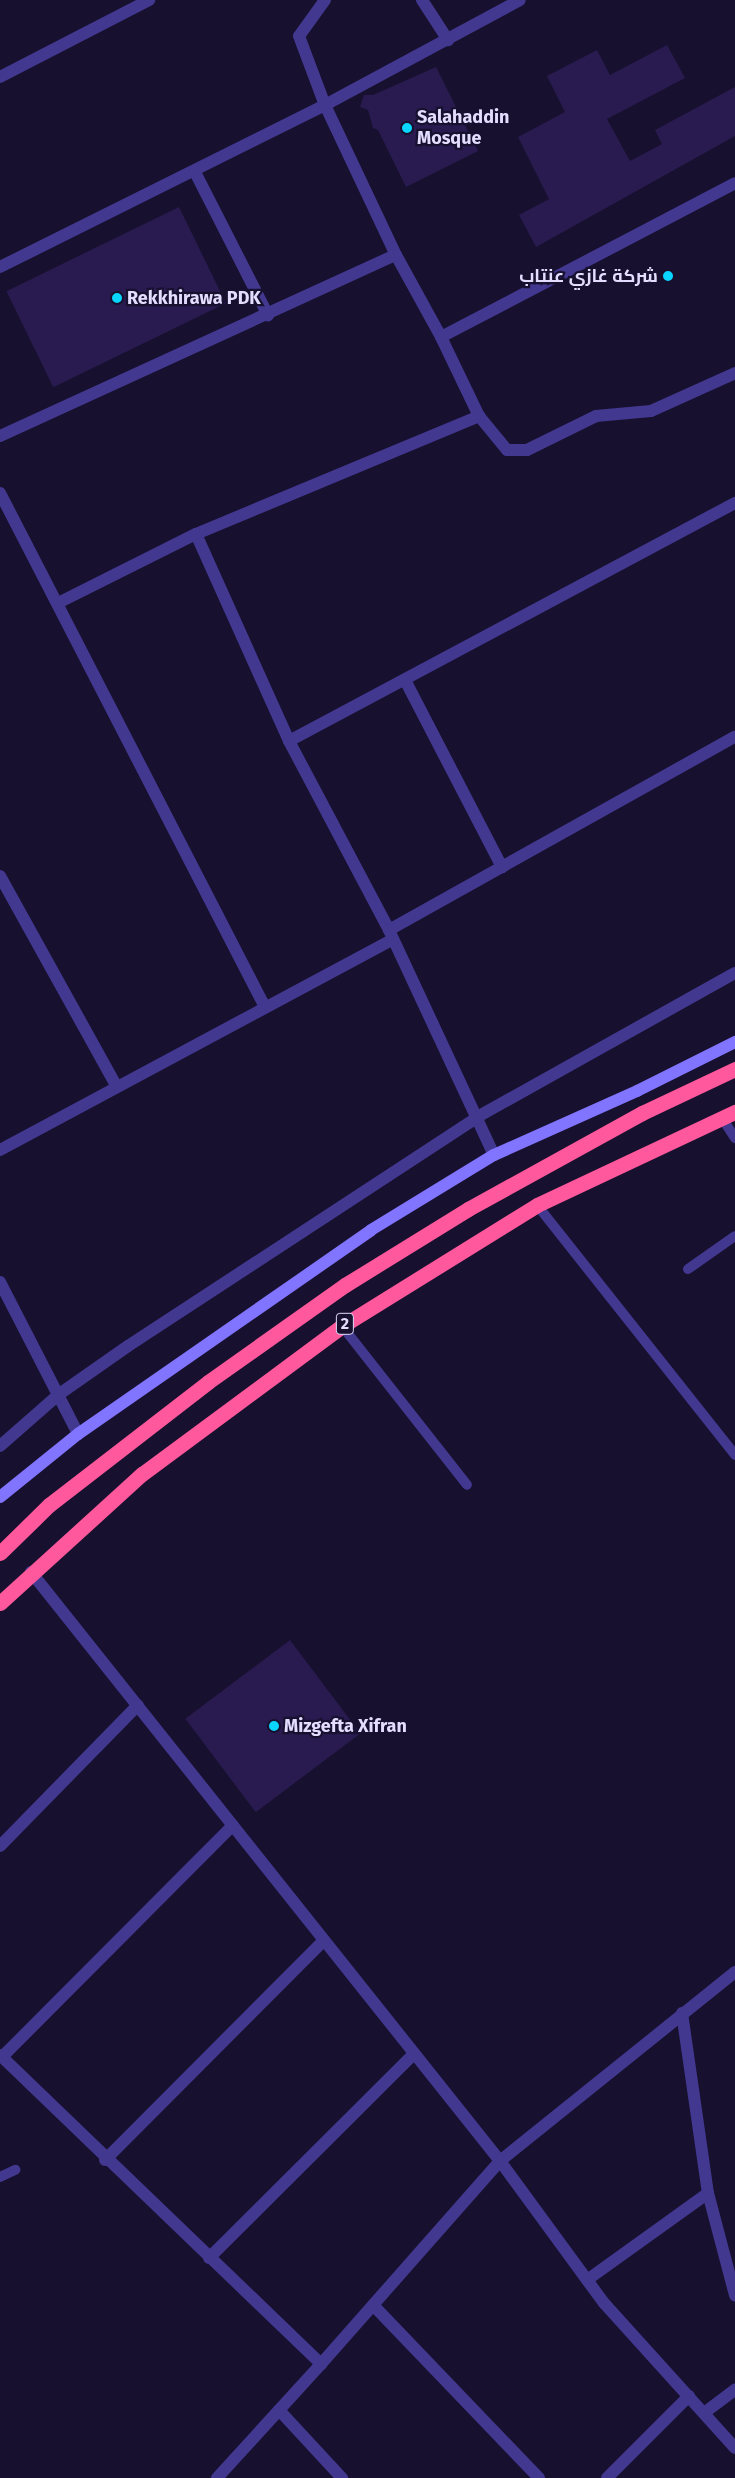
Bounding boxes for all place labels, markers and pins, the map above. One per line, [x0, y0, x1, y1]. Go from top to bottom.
place label: Salahaddin Mosque [417, 107, 509, 150]
marker: Salahaddin Mosque [401, 122, 413, 134]
place label: شركة غازي عنتاب [519, 265, 658, 287]
marker: شركة غازي عنتاب [662, 270, 674, 282]
place label: Rekkhirawa PDK [127, 287, 261, 309]
marker: Rekkhirawa PDK [111, 292, 123, 304]
place label: Mizgefta Xifran [284, 1715, 407, 1737]
marker: Mizgefta Xifran [268, 1720, 280, 1732]

